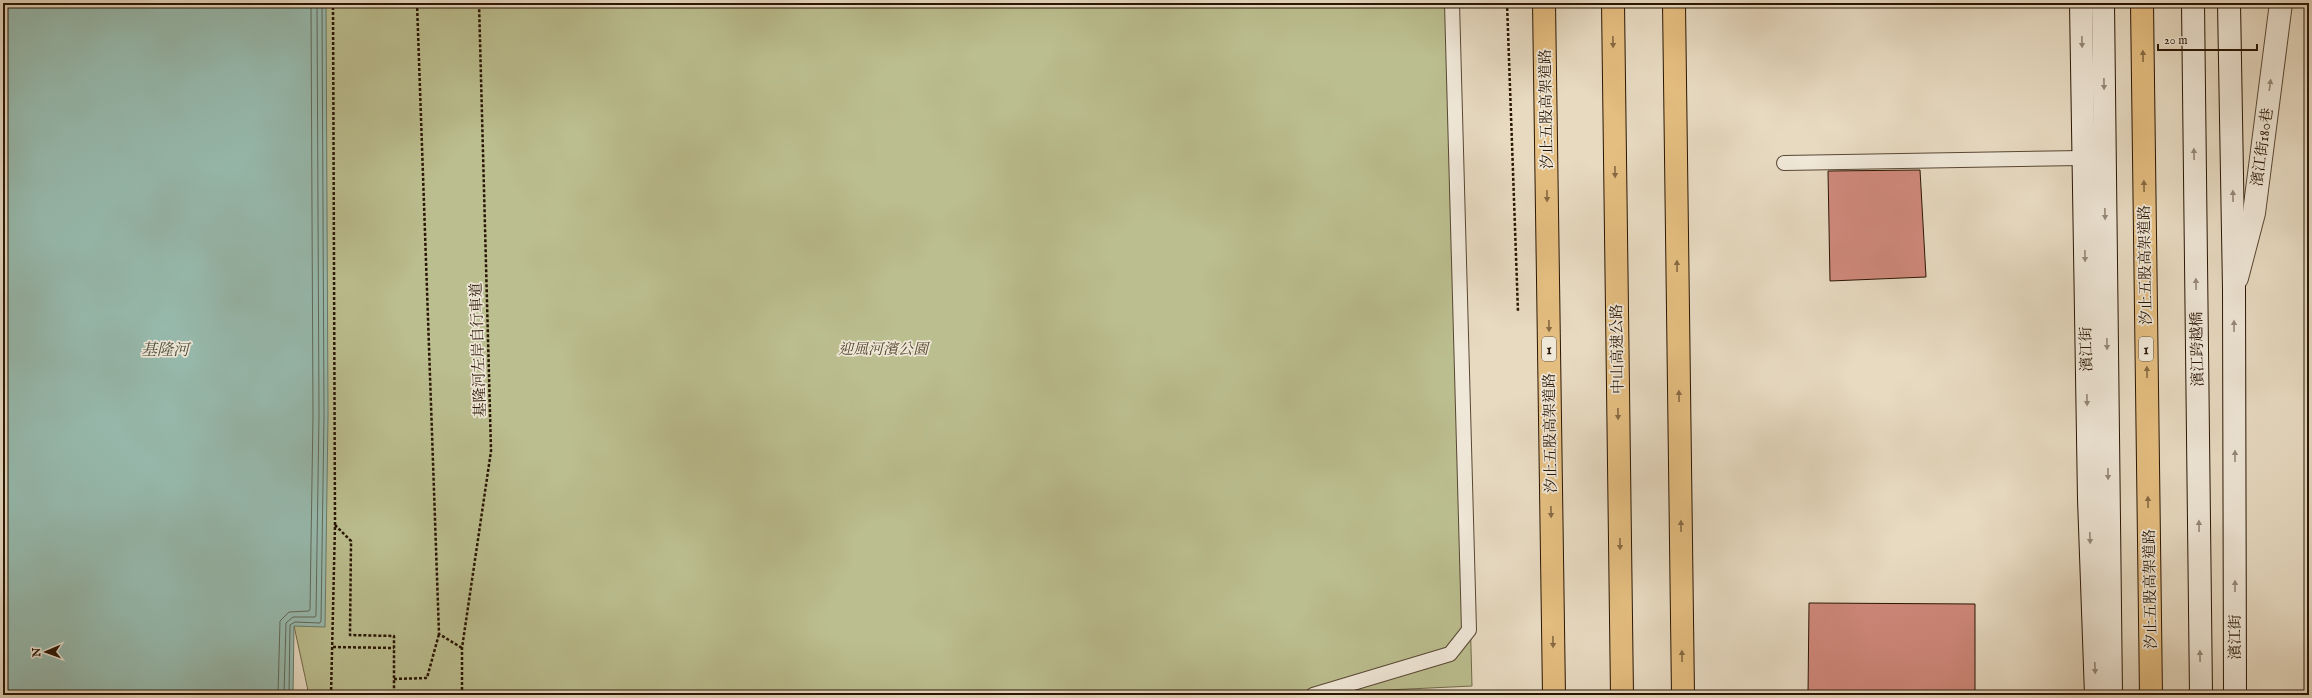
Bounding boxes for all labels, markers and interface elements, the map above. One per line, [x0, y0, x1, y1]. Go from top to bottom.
scale bar [2158, 26, 2257, 52]
text: 20 m [2164, 33, 2187, 48]
one-way arrow [1610, 36, 1616, 49]
one-way arrow [2079, 36, 2085, 49]
street label: 汐止五股高架道路 [1536, 49, 1557, 169]
one-way arrow [2139, 50, 2146, 62]
one-way arrow [2101, 78, 2107, 91]
one-way arrow [2267, 79, 2274, 91]
street label: 濱江街180巷 [2248, 107, 2277, 187]
one-way arrow [2191, 147, 2197, 160]
one-way arrow [1612, 166, 1618, 179]
one-way arrow [2141, 179, 2147, 192]
one-way arrow [1544, 190, 1550, 203]
one-way arrow [2229, 190, 2236, 202]
street label: 汐止五股高架道路 [2135, 205, 2156, 325]
one-way arrow [2102, 208, 2108, 221]
one-way arrow [2082, 250, 2088, 263]
one-way arrow [1674, 259, 1680, 272]
one-way arrow [2193, 277, 2199, 290]
street label: 基隆河左岸自行車道 [467, 282, 490, 418]
street label: 中山高速公路 [1607, 304, 1628, 394]
street label: 濱江跨越橋 [2187, 311, 2208, 387]
one-way arrow [2231, 319, 2237, 332]
one-way arrow [1546, 320, 1552, 333]
street label: 濱江街 [2077, 326, 2096, 372]
road number: 1 [1542, 337, 1556, 361]
road number: 1 [2139, 337, 2153, 361]
one-way arrow [2104, 338, 2110, 351]
park label: 迎風河濱公園 [838, 340, 930, 359]
water label: 基隆河 [141, 341, 192, 361]
one-way arrow [2144, 365, 2150, 378]
street label: 汐止五股高架道路 [1540, 373, 1561, 493]
one-way arrow [1676, 389, 1682, 402]
one-way arrow [2084, 394, 2090, 407]
one-way arrow [1615, 408, 1621, 421]
one-way arrow [2232, 449, 2238, 462]
one-way arrow [2105, 468, 2111, 481]
one-way arrow [2145, 495, 2151, 508]
one-way arrow [1548, 506, 1554, 519]
one-way arrow [1678, 519, 1684, 532]
one-way arrow [2196, 519, 2202, 532]
street label: 汐止五股高架道路 [2140, 529, 2161, 649]
one-way arrow [2087, 532, 2094, 544]
one-way arrow [1617, 538, 1623, 551]
one-way arrow [2232, 579, 2238, 592]
street label: 濱江街 [2226, 614, 2245, 660]
north arrow [26, 632, 66, 672]
one-way arrow [1550, 636, 1556, 649]
text: N [30, 647, 44, 658]
one-way arrow [1679, 649, 1685, 662]
one-way arrow [2197, 649, 2203, 662]
one-way arrow [2091, 662, 2098, 674]

